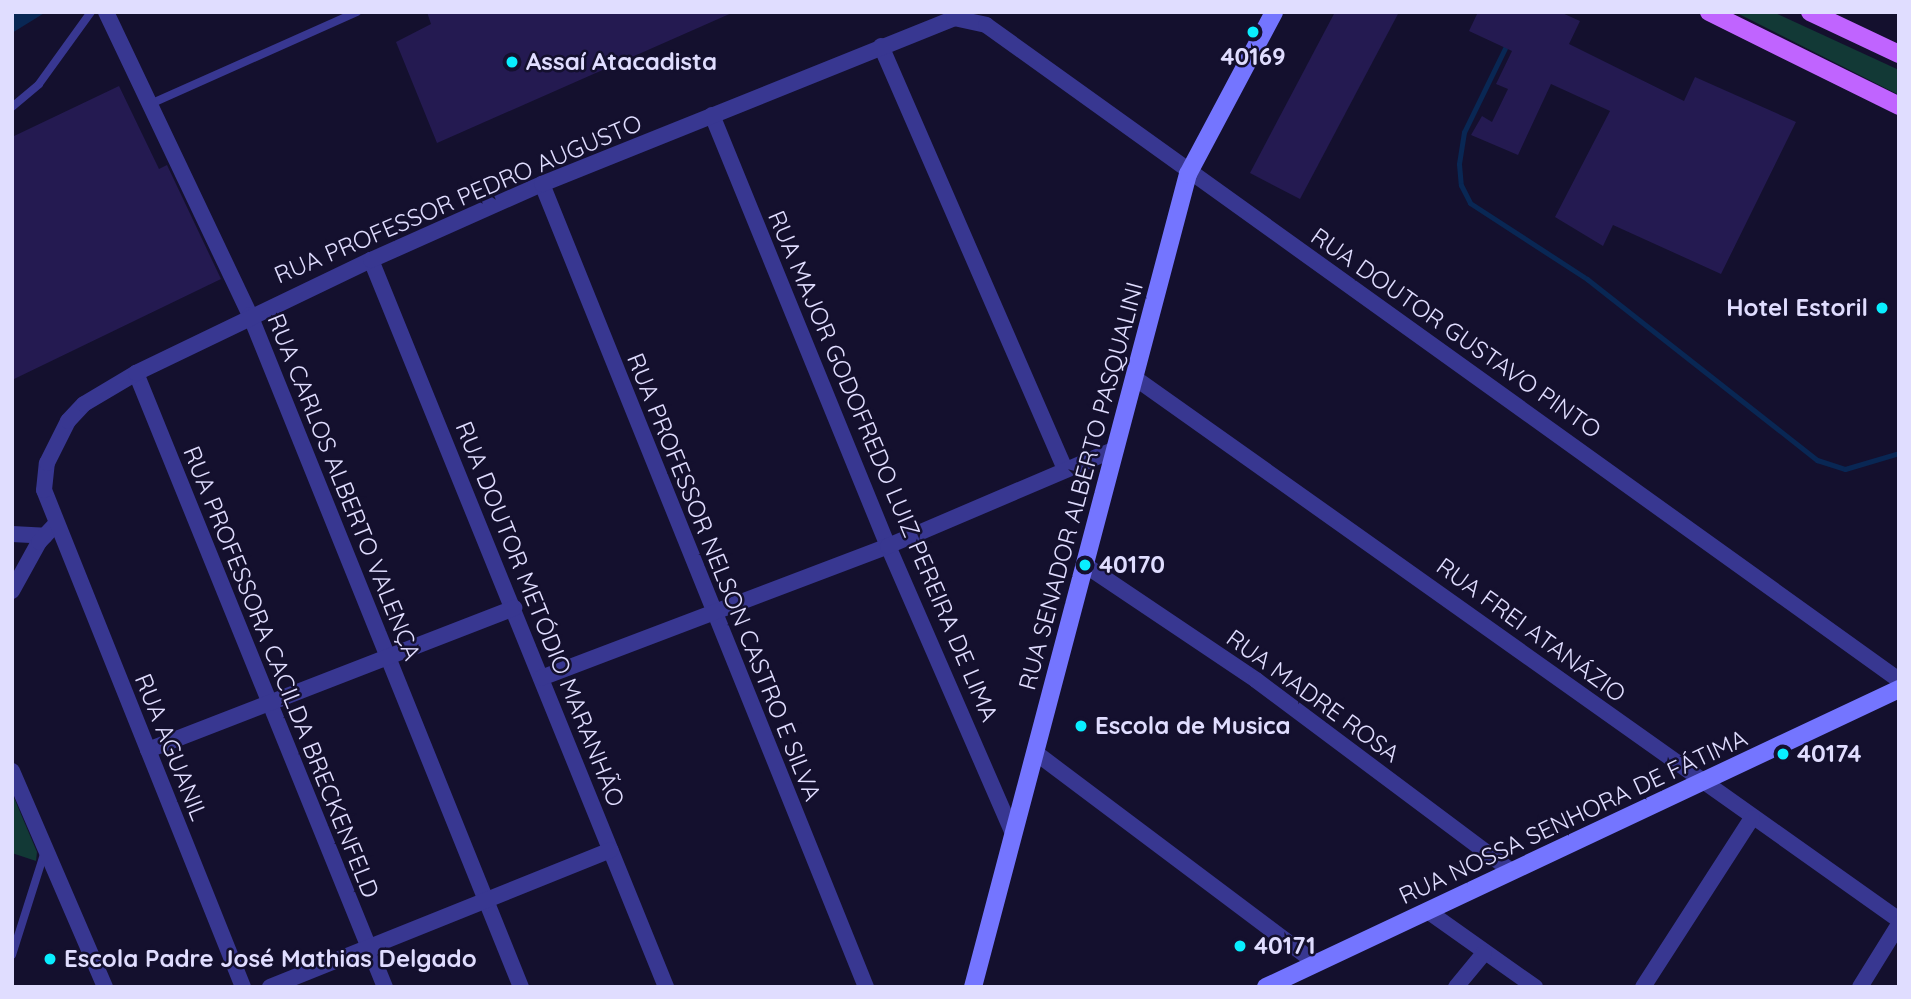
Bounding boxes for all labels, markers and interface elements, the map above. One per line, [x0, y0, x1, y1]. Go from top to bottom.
marker: 40169 [1245, 24, 1261, 40]
place label: 40169 [1220, 43, 1286, 71]
place label: Assaí Atacadista [526, 48, 717, 76]
marker: Assaí Atacadista [504, 54, 520, 70]
street label: RUA PROFESSOR PEDRO AUGUSTO [270, 108, 646, 290]
street label: RUA MAJOR GODOFREDO LUIZ PEREIRA DE LIMA [762, 206, 1004, 726]
street label: RUA DOUTOR GUSTAVO PINTO [1306, 222, 1606, 444]
street label: RUA SENADOR ALBERTO PASQUALINI [1013, 279, 1149, 693]
place label: Hotel Estoril [1726, 294, 1868, 322]
marker: Hotel Estoril [1874, 300, 1890, 316]
street label: RUA CARLOS ALBERTO VALENÇA [261, 310, 427, 664]
street label: RUA PROFESSOR NELSON CASTRO E SILVA [621, 349, 827, 805]
street label: RUA DOUTOR METÓDIO MARANHÃO [449, 417, 631, 811]
street label: RUA PROFESSORA CACILDA BRECKENFELD [177, 442, 385, 902]
place label: 40170 [1099, 551, 1165, 579]
street label: RUA FREI ATANÁZIO [1431, 552, 1631, 708]
marker: 40170 [1077, 557, 1093, 573]
street label: RUA MADRE ROSA [1221, 624, 1405, 768]
street label: RUA AGUANIL [128, 669, 214, 825]
place label: Escola de Musica [1095, 712, 1291, 740]
marker: Escola de Musica [1073, 718, 1089, 734]
street label: RUA NOSSA SENHORA DE FÁTIMA [1394, 724, 1752, 910]
place label: 40174 [1797, 740, 1862, 768]
marker: 40174 [1775, 746, 1791, 762]
place label: 40171 [1254, 932, 1316, 960]
marker: 40171 [1232, 938, 1248, 954]
place label: Escola Padre José Mathias Delgado [64, 945, 477, 973]
marker: Escola Padre José Mathias Delgado [42, 951, 58, 967]

